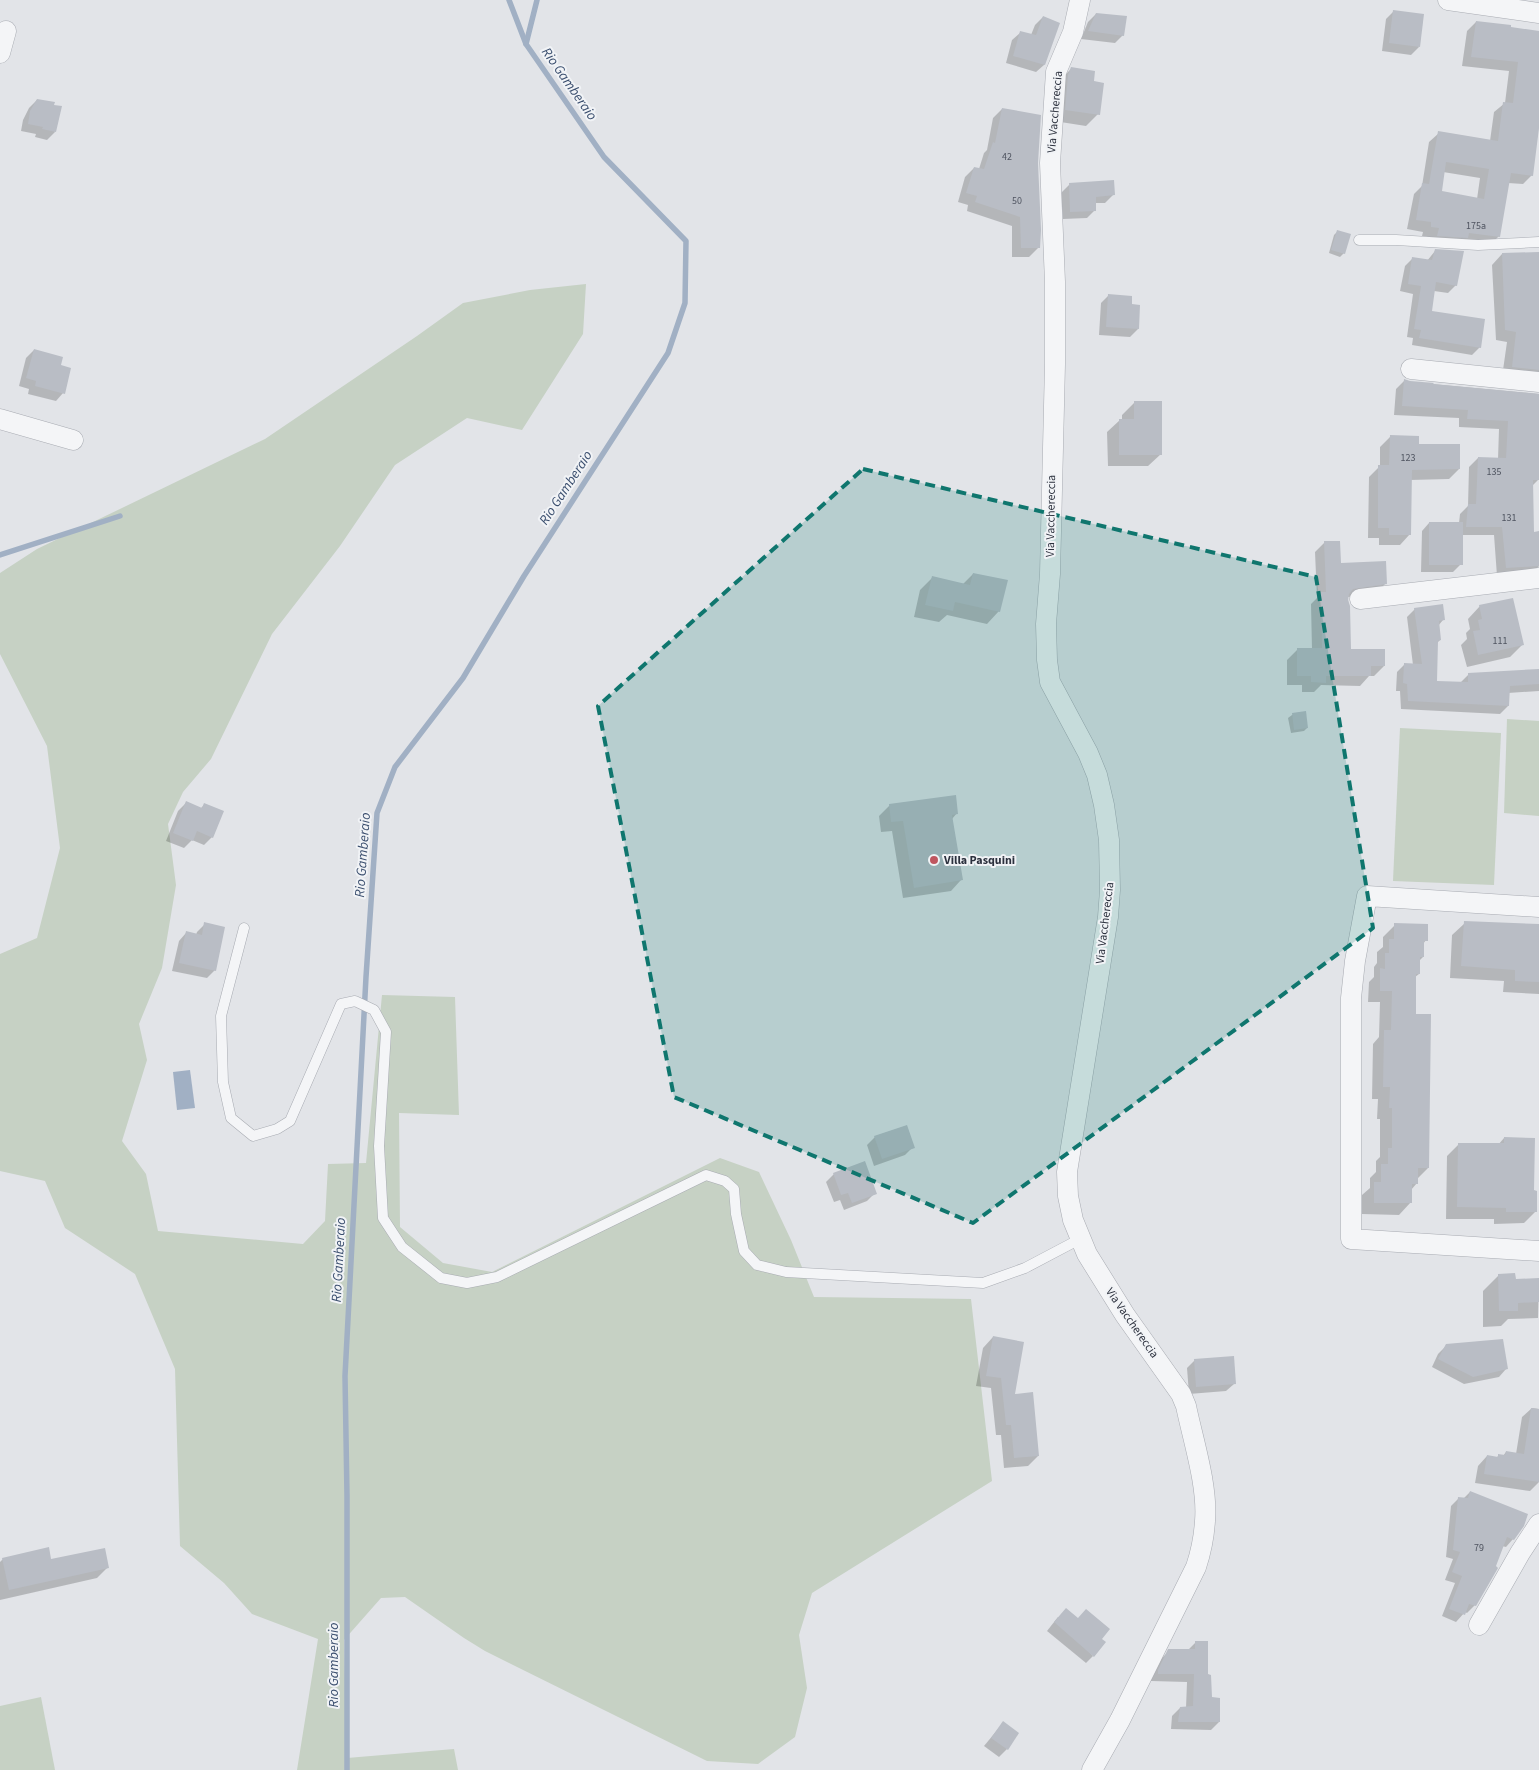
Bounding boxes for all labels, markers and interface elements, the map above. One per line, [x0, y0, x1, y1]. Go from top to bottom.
water label: Rio Gamberaio [536, 43, 602, 125]
street label: Via Vacchereccia [1043, 70, 1067, 154]
house number: 42 [1002, 150, 1012, 164]
house number: 50 [1012, 194, 1022, 208]
house number: 175a [1466, 219, 1486, 233]
water label: Rio Gamberaio [534, 447, 598, 529]
house number: 123 [1401, 451, 1415, 465]
house number: 135 [1487, 465, 1501, 479]
street label: Via Vacchereccia [1042, 475, 1060, 557]
house number: 131 [1502, 511, 1516, 525]
house number: 111 [1493, 634, 1507, 648]
water label: Rio Gamberaio [350, 812, 376, 898]
place label: Villa Pasquini [943, 852, 1015, 869]
marker: Villa Pasquini [928, 854, 940, 866]
street label: Via Vacchereccia [1092, 881, 1118, 965]
water label: Rio Gamberaio [327, 1217, 351, 1303]
street label: Via Vacchereccia [1101, 1284, 1163, 1362]
house number: 79 [1474, 1541, 1484, 1555]
water label: Rio Gamberaio [324, 1623, 344, 1707]

